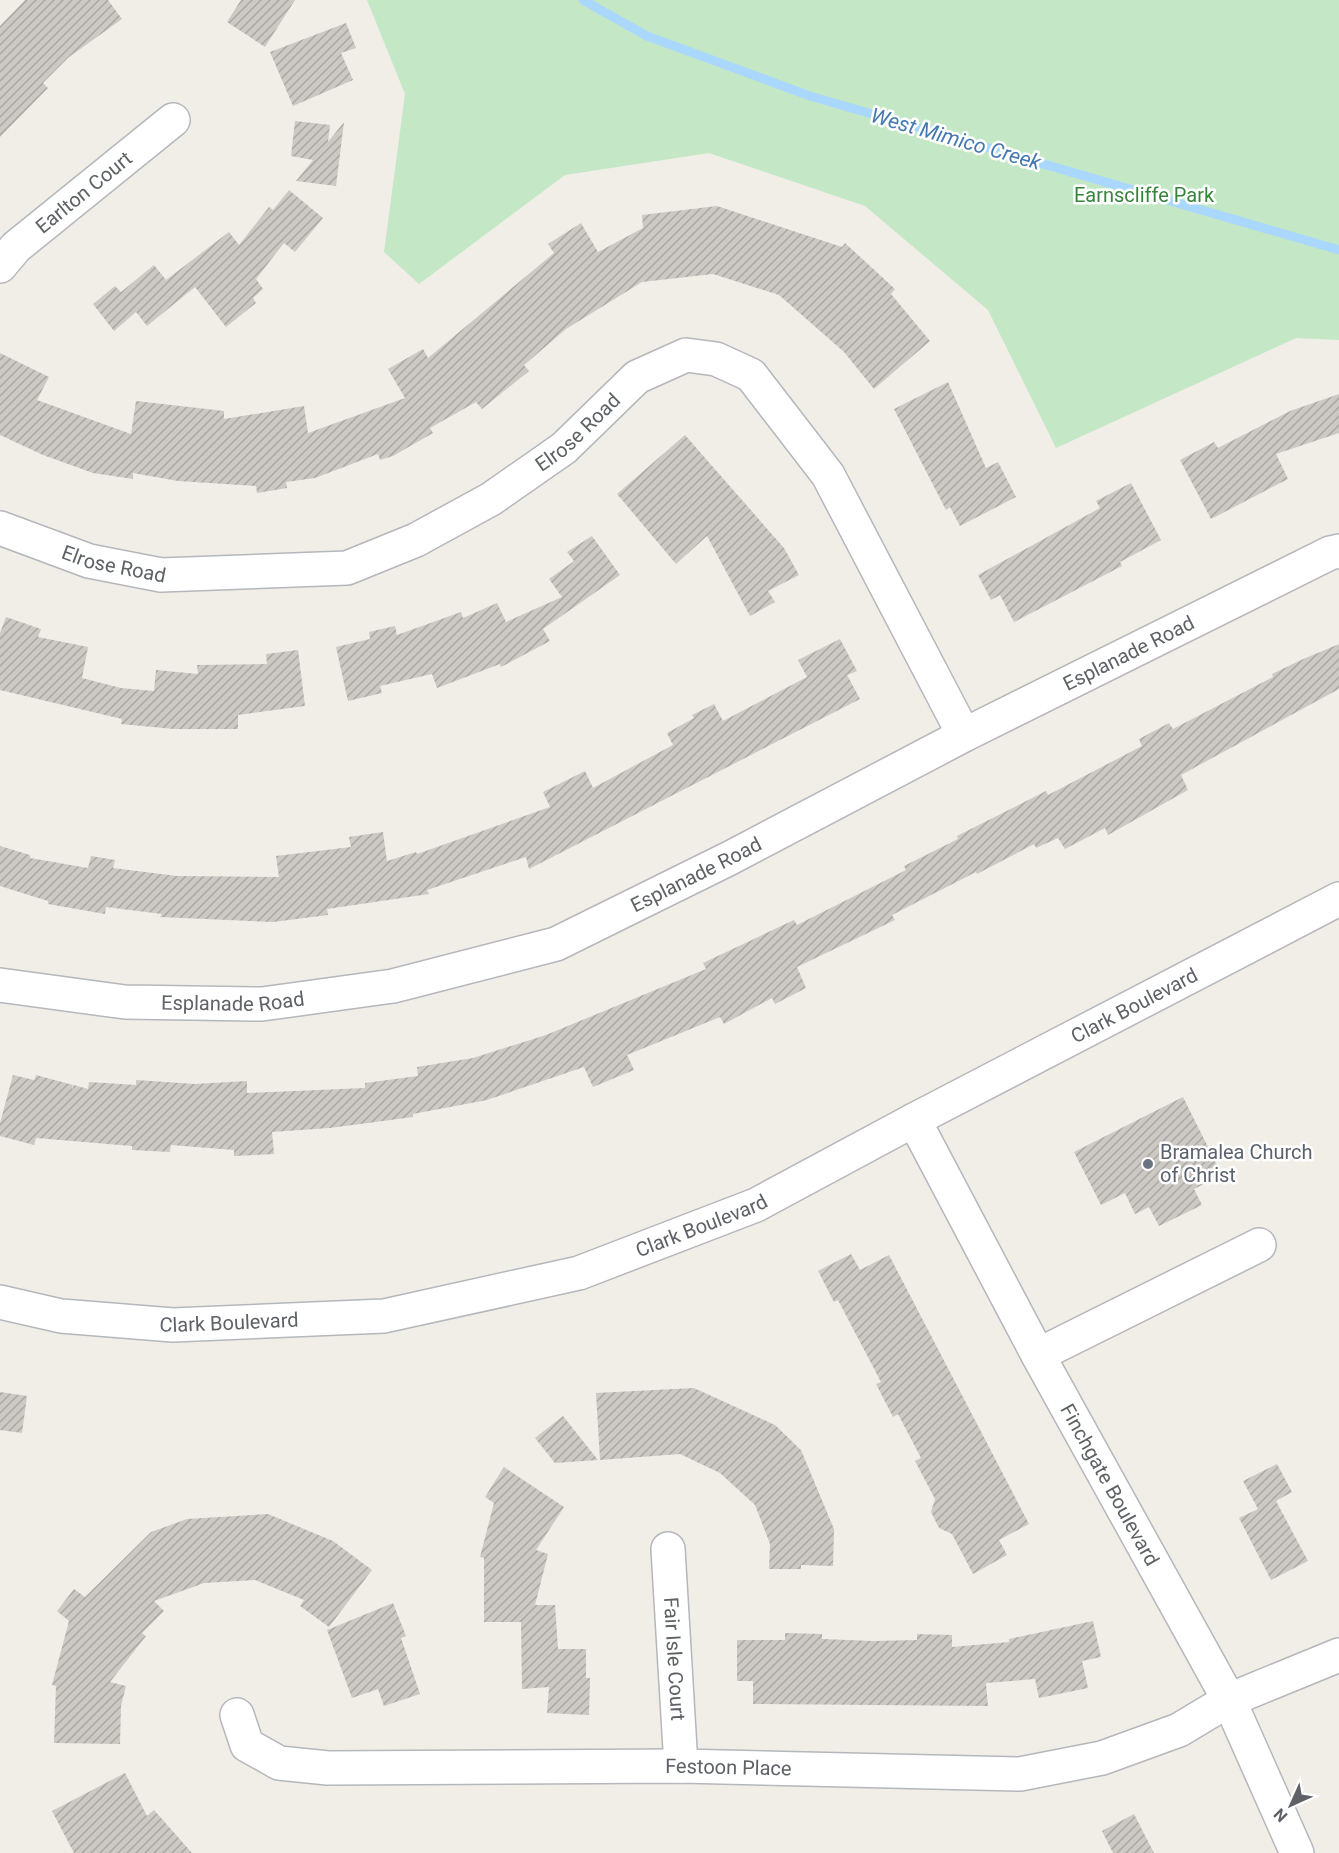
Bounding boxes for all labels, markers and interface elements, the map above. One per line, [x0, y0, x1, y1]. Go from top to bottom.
water label: West Mimico Creek [868, 103, 1044, 175]
street label: Earlton Court [31, 146, 137, 238]
park label: Earnscliffe Park [1074, 183, 1215, 207]
street label: Elrose Road [531, 388, 625, 476]
street label: Elrose Road [59, 540, 168, 588]
street label: Esplanade Road [1059, 610, 1198, 696]
street label: Esplanade Road [627, 832, 766, 917]
street label: Clark Boulevard [1067, 963, 1201, 1048]
street label: Esplanade Road [161, 986, 306, 1016]
place label: Bramalea Church of Christ [1160, 1140, 1313, 1187]
marker: Bramalea Church of Christ [1141, 1157, 1155, 1171]
street label: Clark Boulevard [632, 1189, 772, 1262]
street label: Clark Boulevard [159, 1308, 299, 1337]
street label: Finchgate Boulevard [1055, 1400, 1164, 1570]
street label: Fair Isle Court [659, 1596, 690, 1721]
street label: Festoon Place [665, 1754, 792, 1781]
north arrow [1261, 1775, 1321, 1835]
text: N [1270, 1805, 1291, 1826]

